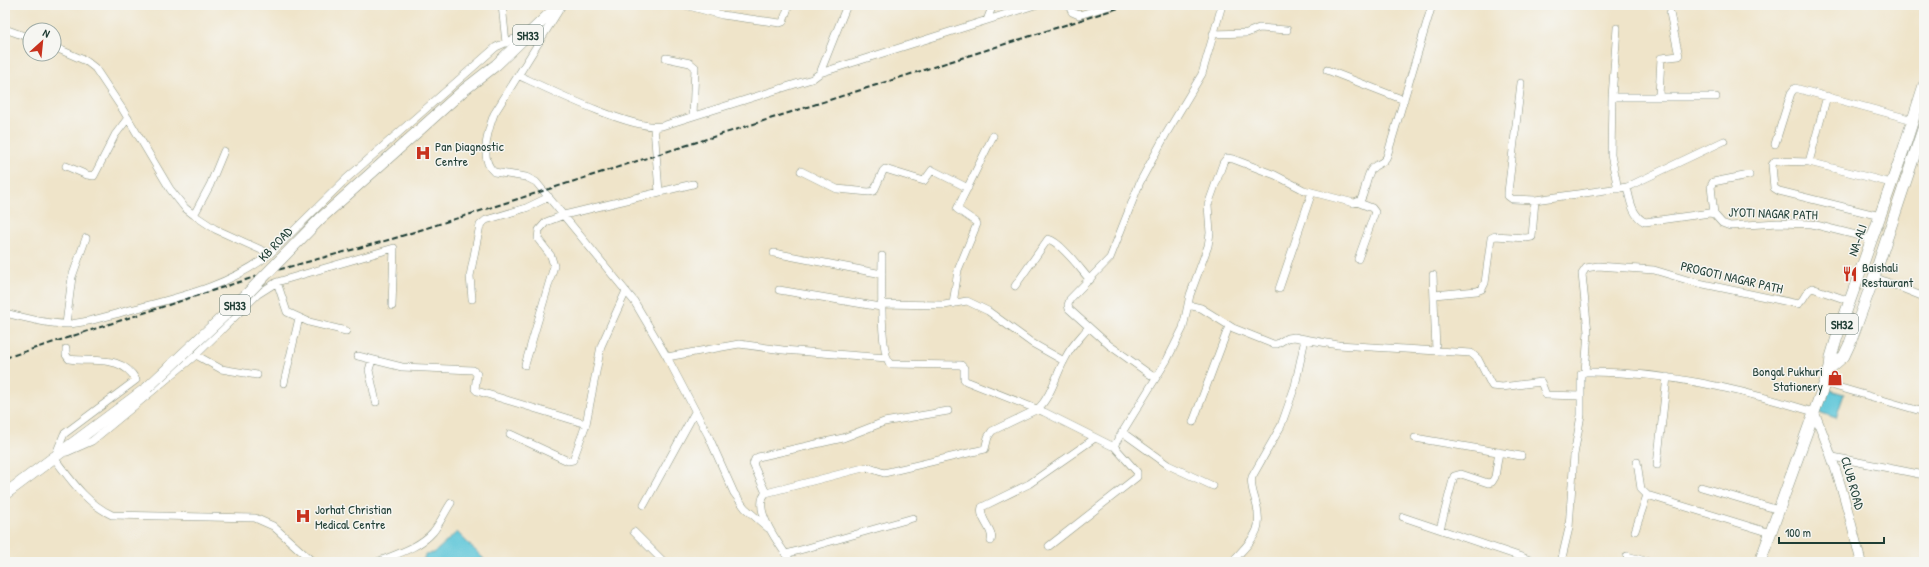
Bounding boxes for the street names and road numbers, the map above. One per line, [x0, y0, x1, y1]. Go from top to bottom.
road number: SH33 [513, 25, 543, 45]
street label: JYOTI NAGAR PATH [1728, 202, 1818, 224]
street label: KB ROAD [254, 222, 297, 265]
street label: NA-ALI [1843, 222, 1871, 258]
street label: PROGOTI NAGAR PATH [1679, 256, 1785, 298]
road number: SH33 [220, 295, 250, 315]
road number: SH32 [1826, 314, 1858, 334]
street label: CLUB ROAD [1837, 454, 1869, 512]

